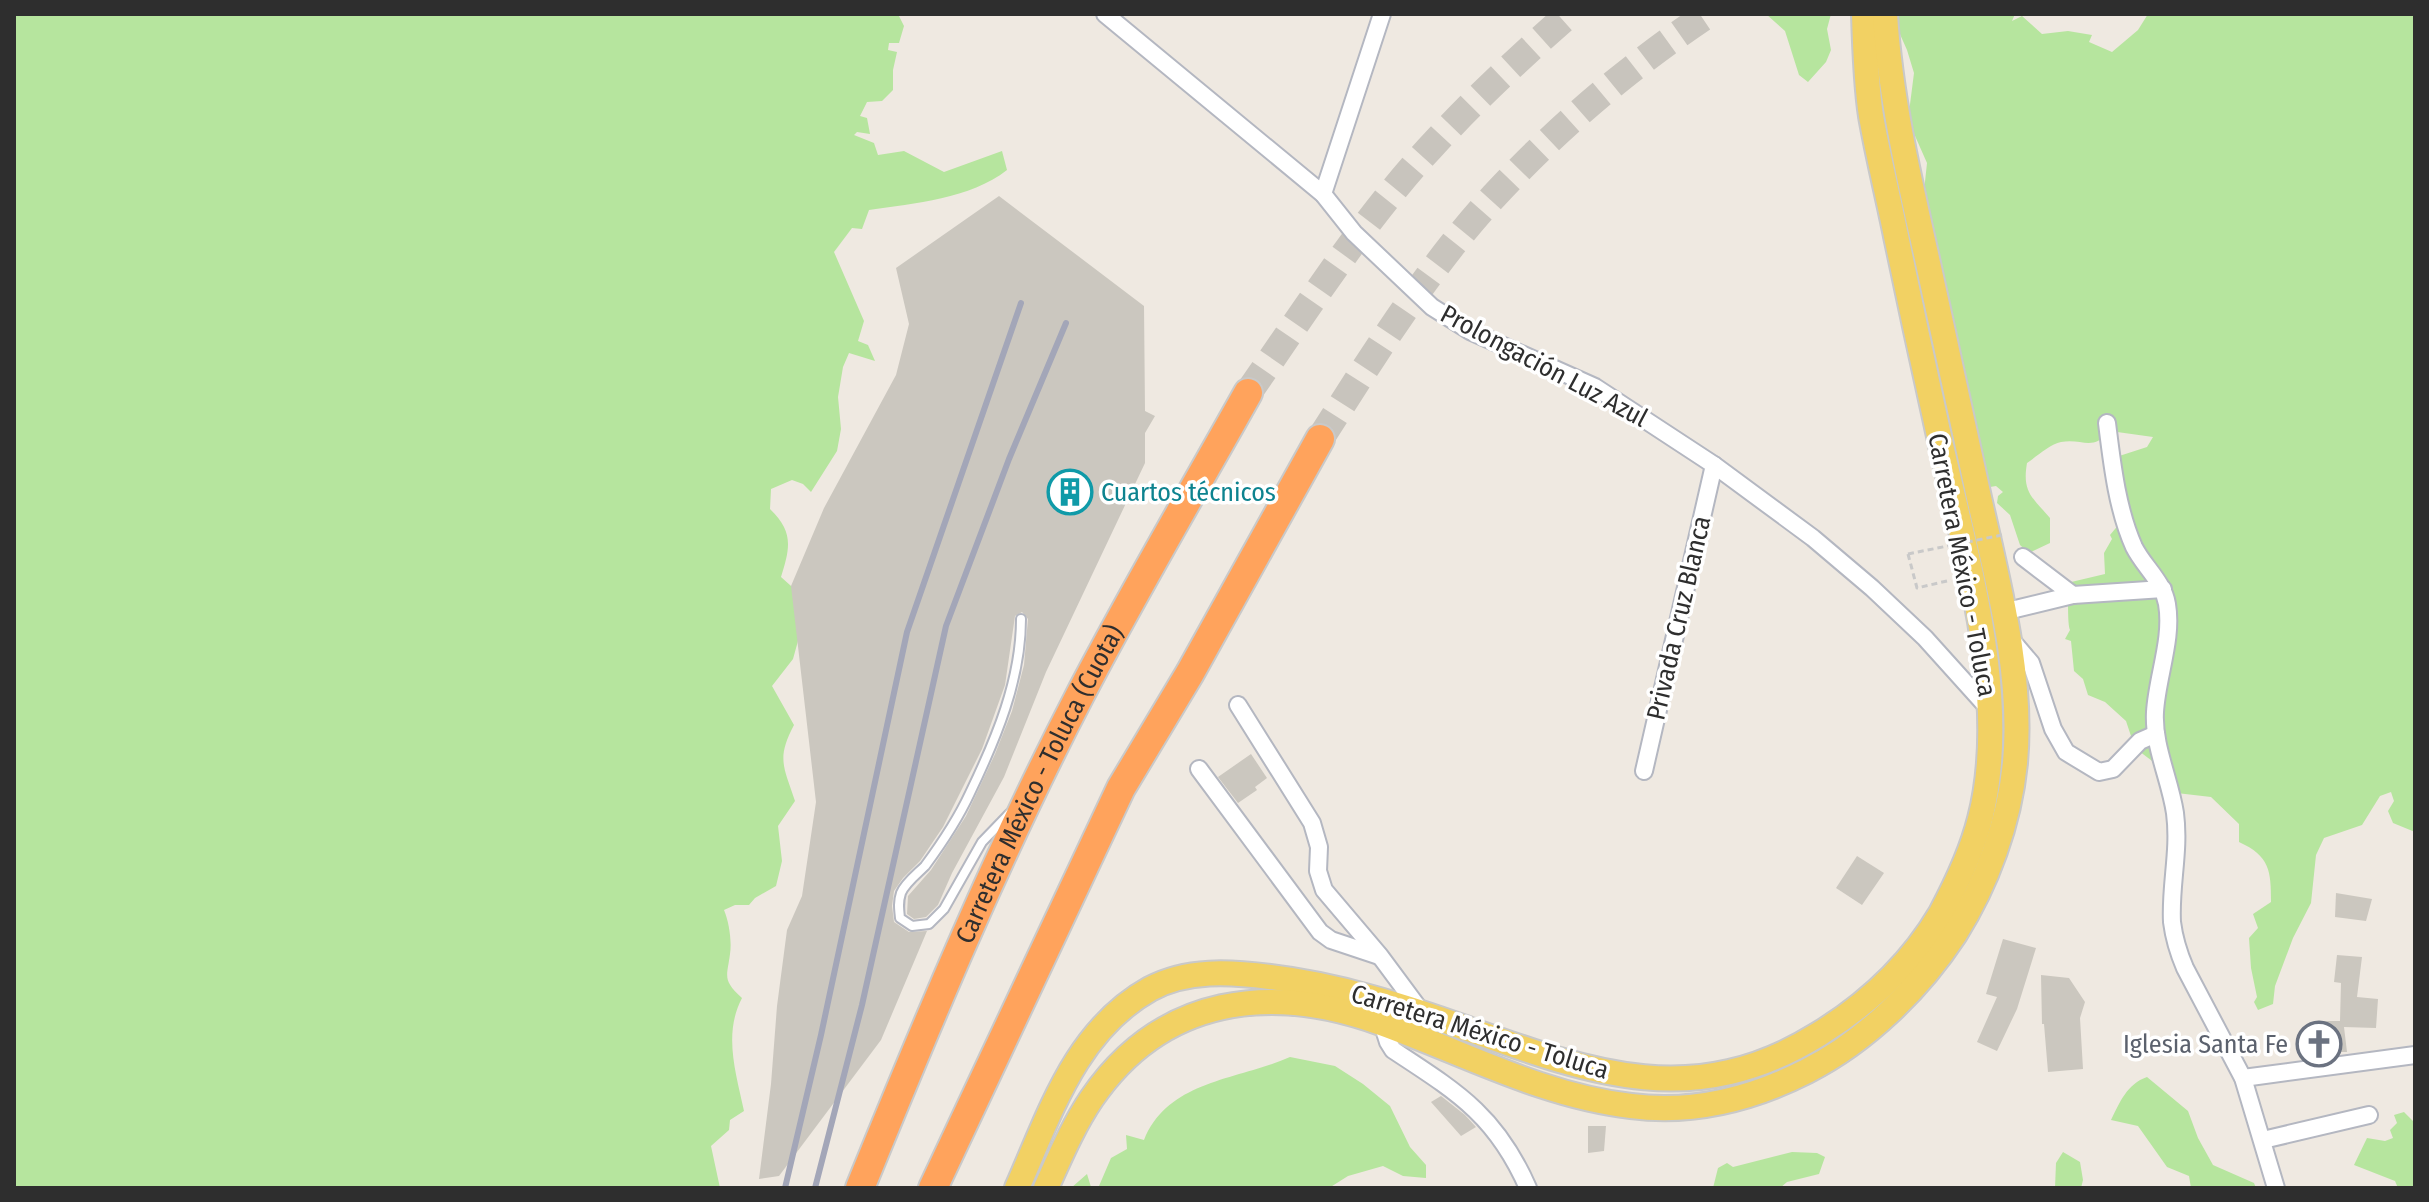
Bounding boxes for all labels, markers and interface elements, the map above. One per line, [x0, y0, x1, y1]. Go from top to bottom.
street label: Prolongación Luz Azul [1435, 298, 1653, 434]
street label: Carretera México - Toluca [1921, 431, 2003, 699]
building icon: Cuartos técnicos [1046, 468, 1094, 516]
place label: Cuartos técnicos [1101, 477, 1276, 508]
street label: Privada Cruz Blanca [1640, 513, 1718, 723]
street label: Carretera México - Toluca (Cuota) [949, 620, 1130, 948]
street label: Carretera México - Toluca [1348, 978, 1612, 1086]
church icon: Iglesia Santa Fe [2295, 1020, 2343, 1068]
place label: Iglesia Santa Fe [2123, 1029, 2288, 1060]

